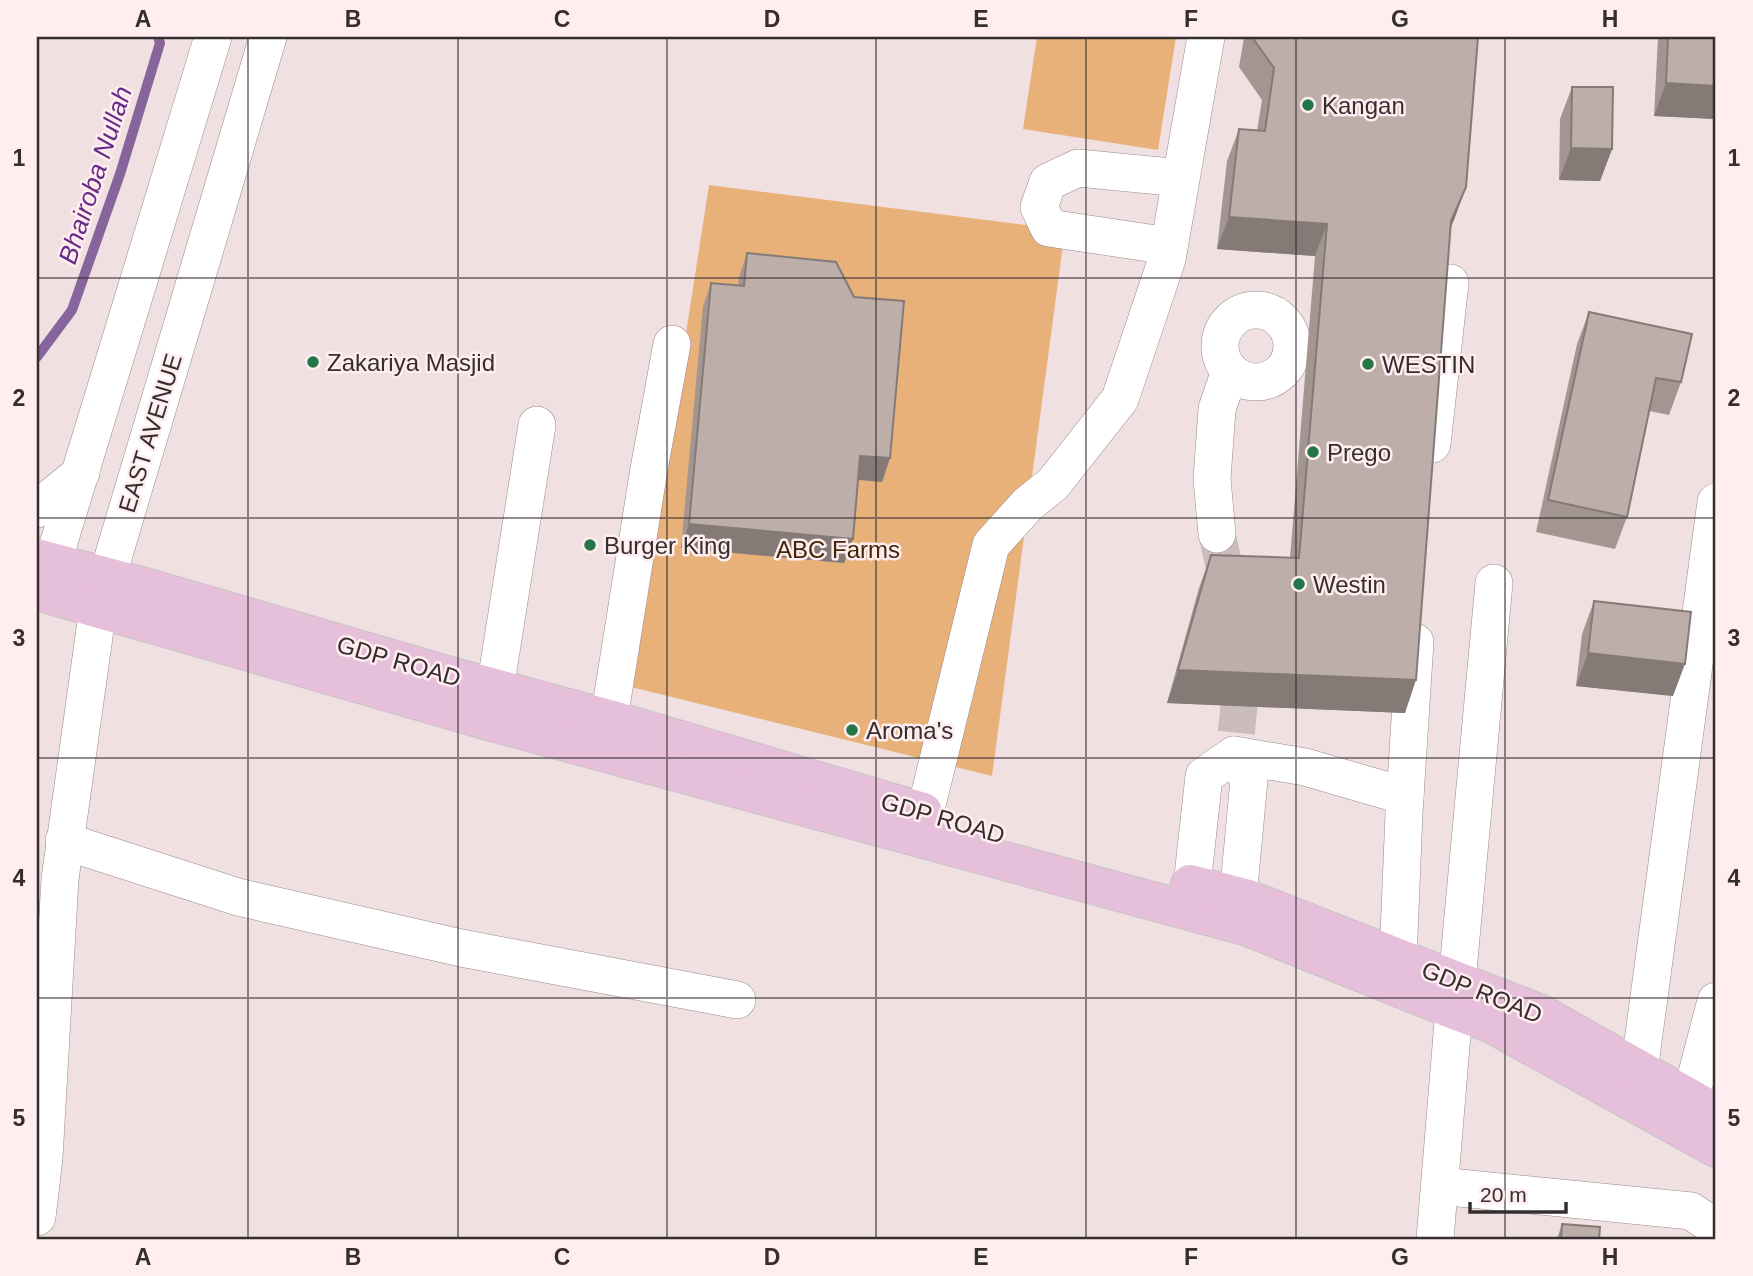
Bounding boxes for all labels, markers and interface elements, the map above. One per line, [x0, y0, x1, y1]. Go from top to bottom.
text: A [135, 6, 151, 32]
text: B [345, 6, 361, 32]
text: C [554, 6, 570, 32]
text: D [764, 6, 780, 32]
text: E [973, 6, 989, 32]
text: F [1184, 6, 1198, 32]
text: G [1391, 6, 1409, 32]
text: H [1602, 6, 1618, 32]
water label: Bhairoba Nullah [52, 82, 138, 268]
place label: Kangan [1322, 92, 1405, 119]
marker: Kangan [1300, 97, 1316, 113]
text: 1 [13, 145, 26, 171]
text: 1 [1728, 145, 1741, 171]
place label: Zakariya Masjid [327, 349, 495, 376]
street label: EAST AVENUE [113, 350, 187, 516]
place label: WESTIN [1382, 351, 1475, 378]
marker: Zakariya Masjid [305, 354, 321, 370]
marker: WESTIN [1360, 356, 1376, 372]
text: 2 [13, 385, 25, 411]
text: 2 [1728, 385, 1740, 411]
place label: Prego [1327, 439, 1391, 466]
marker: Prego [1305, 444, 1321, 460]
place label: Burger King [604, 532, 731, 559]
park label: ABC Farms [776, 536, 900, 563]
marker: Burger King [582, 537, 598, 553]
place label: Westin [1313, 571, 1386, 598]
marker: Westin [1291, 576, 1307, 592]
text: 3 [13, 625, 25, 651]
text: 3 [1728, 625, 1740, 651]
street label: GDP ROAD [334, 630, 464, 692]
place label: Aroma's [866, 717, 953, 744]
marker: Aroma's [844, 722, 860, 738]
street label: GDP ROAD [878, 787, 1008, 849]
text: 4 [13, 865, 26, 891]
text: 4 [1728, 865, 1741, 891]
street label: GDP ROAD [1418, 956, 1546, 1028]
text: 5 [13, 1105, 26, 1131]
text: 5 [1728, 1105, 1741, 1131]
scale bar [1470, 1171, 1566, 1215]
text: 20 m [1480, 1183, 1527, 1206]
text: A [135, 1244, 151, 1270]
text: B [345, 1244, 361, 1270]
text: C [554, 1244, 570, 1270]
text: D [764, 1244, 780, 1270]
text: E [973, 1244, 989, 1270]
text: F [1184, 1244, 1198, 1270]
text: G [1391, 1244, 1409, 1270]
text: H [1602, 1244, 1618, 1270]

